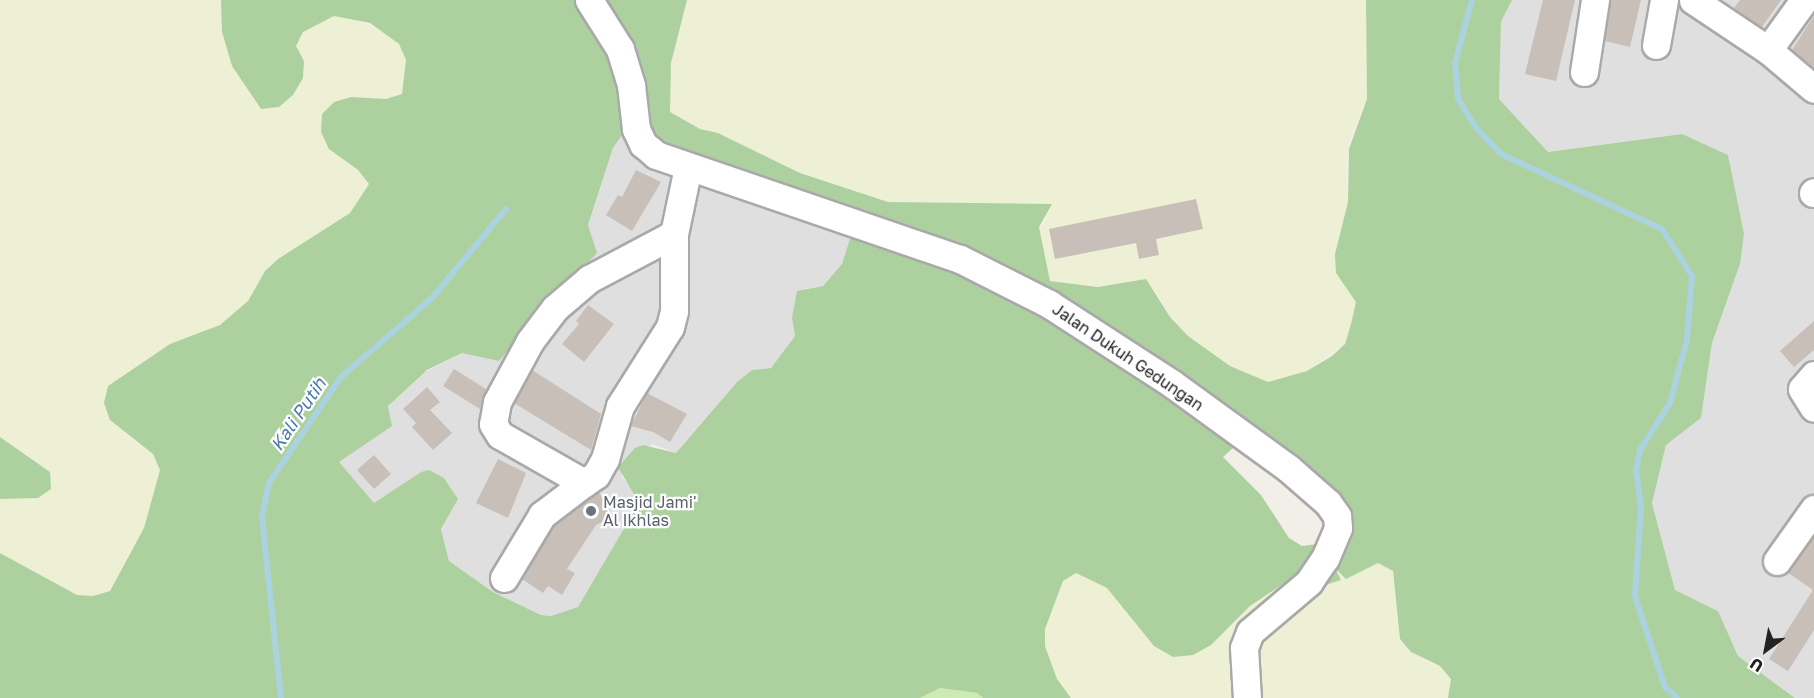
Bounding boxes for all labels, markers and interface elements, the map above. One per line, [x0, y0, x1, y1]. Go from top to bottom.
street label: Jalan Dukuh Gedungan [1049, 299, 1207, 415]
water label: Kali Putih [266, 373, 330, 455]
place label: Masjid Jami' Al Ikhlas [603, 492, 697, 530]
marker: Masjid Jami' Al Ikhlas [584, 504, 598, 518]
north arrow [1736, 620, 1796, 680]
text: U [1746, 654, 1767, 677]

